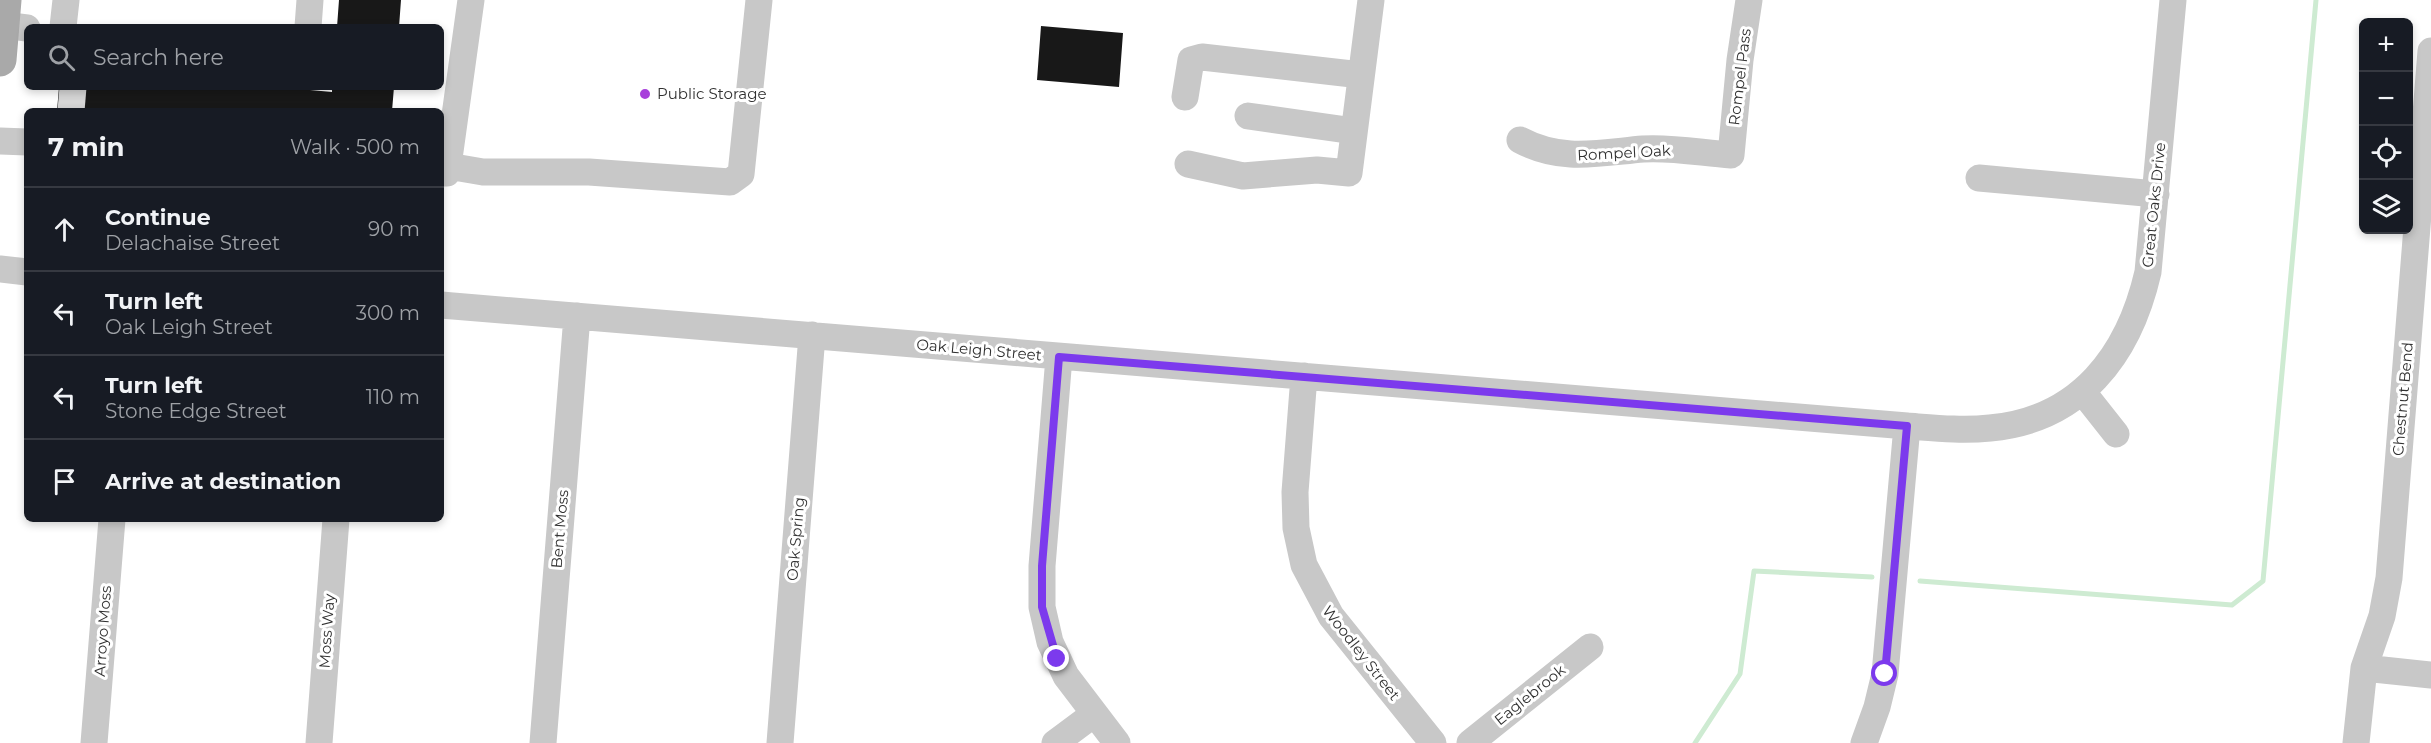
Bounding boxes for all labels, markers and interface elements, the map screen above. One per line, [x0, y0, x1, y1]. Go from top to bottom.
map controls [2359, 18, 2413, 234]
button: + [2359, 18, 2413, 72]
search box [24, 24, 444, 90]
street label: Rompel Pass [1724, 27, 1755, 126]
icon: search [45, 41, 78, 74]
text: Search here [93, 44, 224, 71]
button: − [2359, 72, 2413, 126]
place label: Public Storage [657, 84, 767, 103]
marker: Public Storage [638, 87, 652, 101]
button: locate [2359, 126, 2413, 180]
text: 7 min [48, 131, 125, 163]
text: Walk · 500 m [290, 135, 420, 159]
street label: Rompel Oak [1577, 141, 1671, 164]
street label: Great Oaks Drive [2137, 141, 2170, 269]
button: layers [2359, 180, 2413, 234]
text: Continue [105, 204, 211, 231]
icon: ahead [48, 213, 81, 246]
text: 90 m [368, 217, 420, 241]
text: Delachaise Street [105, 231, 280, 255]
text: Turn left [105, 288, 203, 315]
icon: left [48, 297, 81, 330]
text: 300 m [356, 301, 420, 325]
text: Oak Leigh Street [105, 315, 273, 339]
street label: Oak Leigh Street [916, 335, 1043, 364]
street label: Chestnut Bend [2388, 341, 2417, 457]
text: Turn left [105, 372, 203, 399]
icon: left [48, 381, 81, 414]
text: 110 m [366, 385, 420, 409]
text: Stone Edge Street [105, 399, 287, 423]
icon: arrive [48, 465, 81, 498]
text: Arrive at destination [105, 468, 341, 495]
street label: Bent Moss [547, 489, 572, 569]
street label: Oak Spring [782, 496, 809, 582]
street label: Arroyo Moss [90, 585, 115, 677]
street label: Moss Way [314, 592, 339, 669]
street label: Woodley Street [1318, 601, 1404, 704]
route end [1043, 645, 1069, 671]
street label: Eaglebrook [1490, 660, 1569, 729]
route start [1871, 660, 1897, 686]

